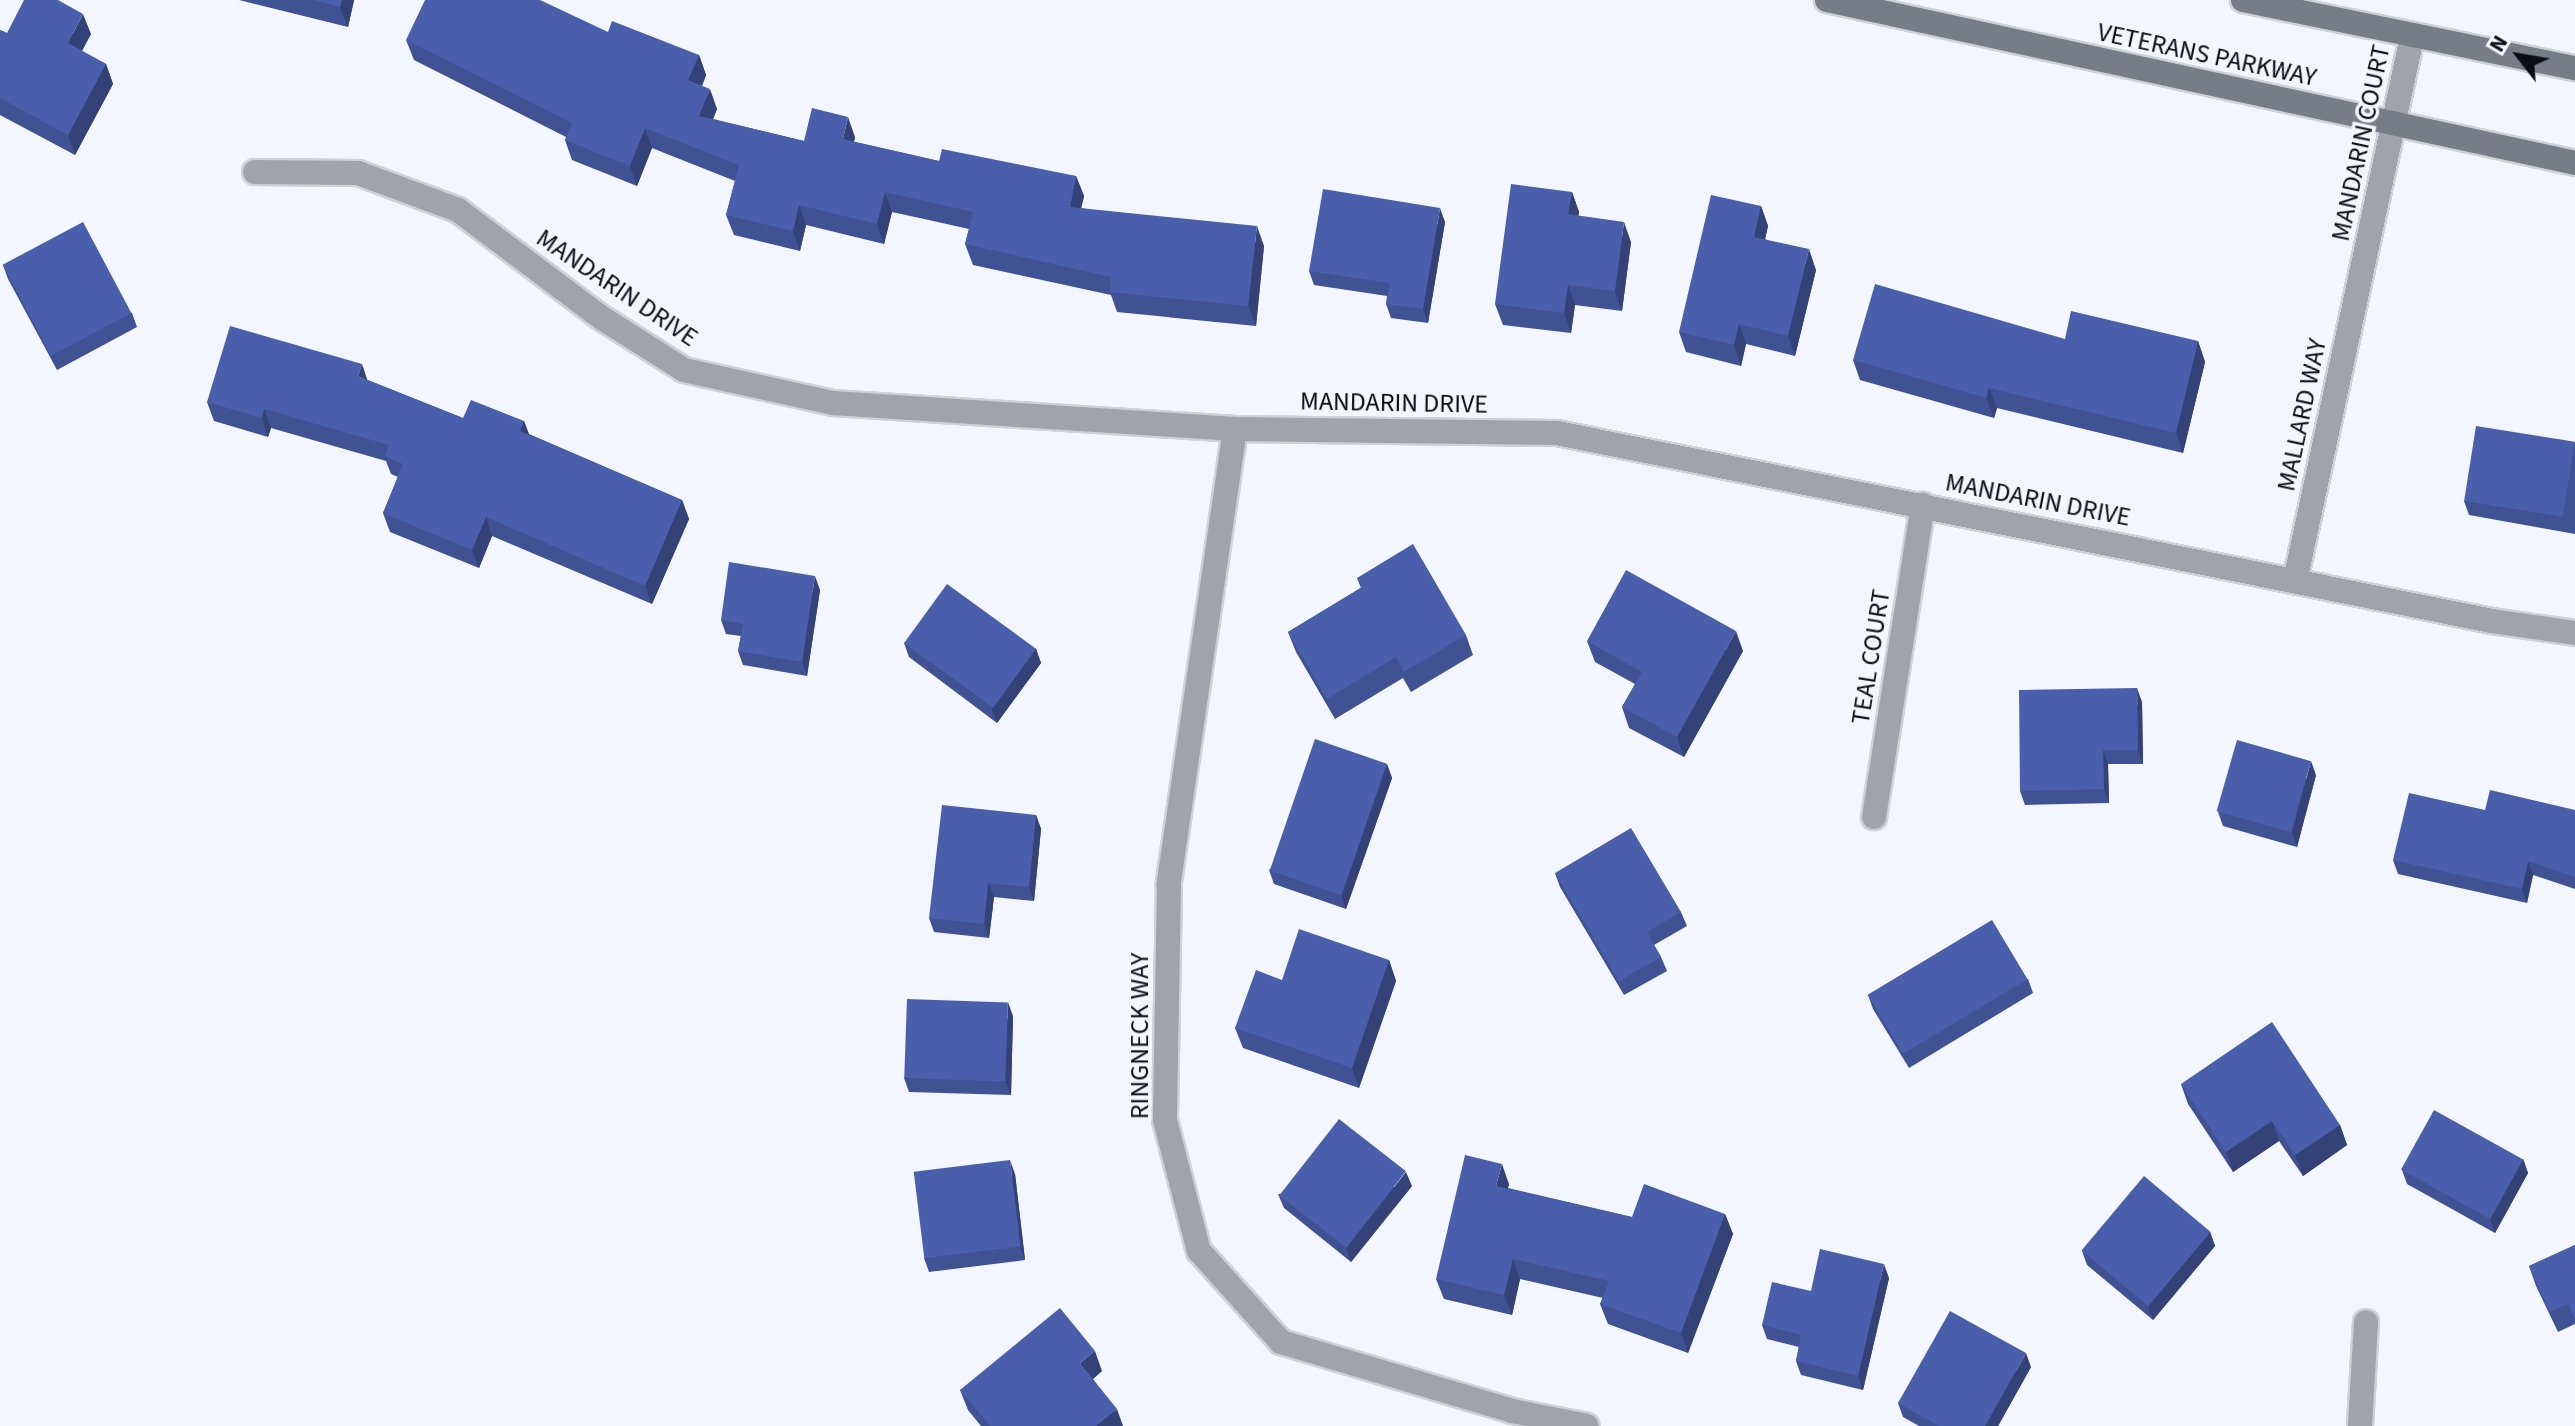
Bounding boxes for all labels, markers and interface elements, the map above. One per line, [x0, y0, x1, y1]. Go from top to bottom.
north arrow [2479, 16, 2559, 96]
street label: VETERANS PARKWAY [2095, 17, 2319, 93]
text: N [2481, 29, 2516, 58]
street label: MANDARIN COURT [2325, 42, 2397, 244]
street label: MANDARIN DRIVE [530, 222, 704, 354]
street label: MALLARD WAY [2271, 336, 2333, 494]
street label: MANDARIN DRIVE [1300, 386, 1488, 420]
street label: MANDARIN DRIVE [1943, 467, 2133, 533]
street label: TEAL COURT [1845, 587, 1897, 727]
street label: RINGNECK WAY [1124, 953, 1156, 1119]

